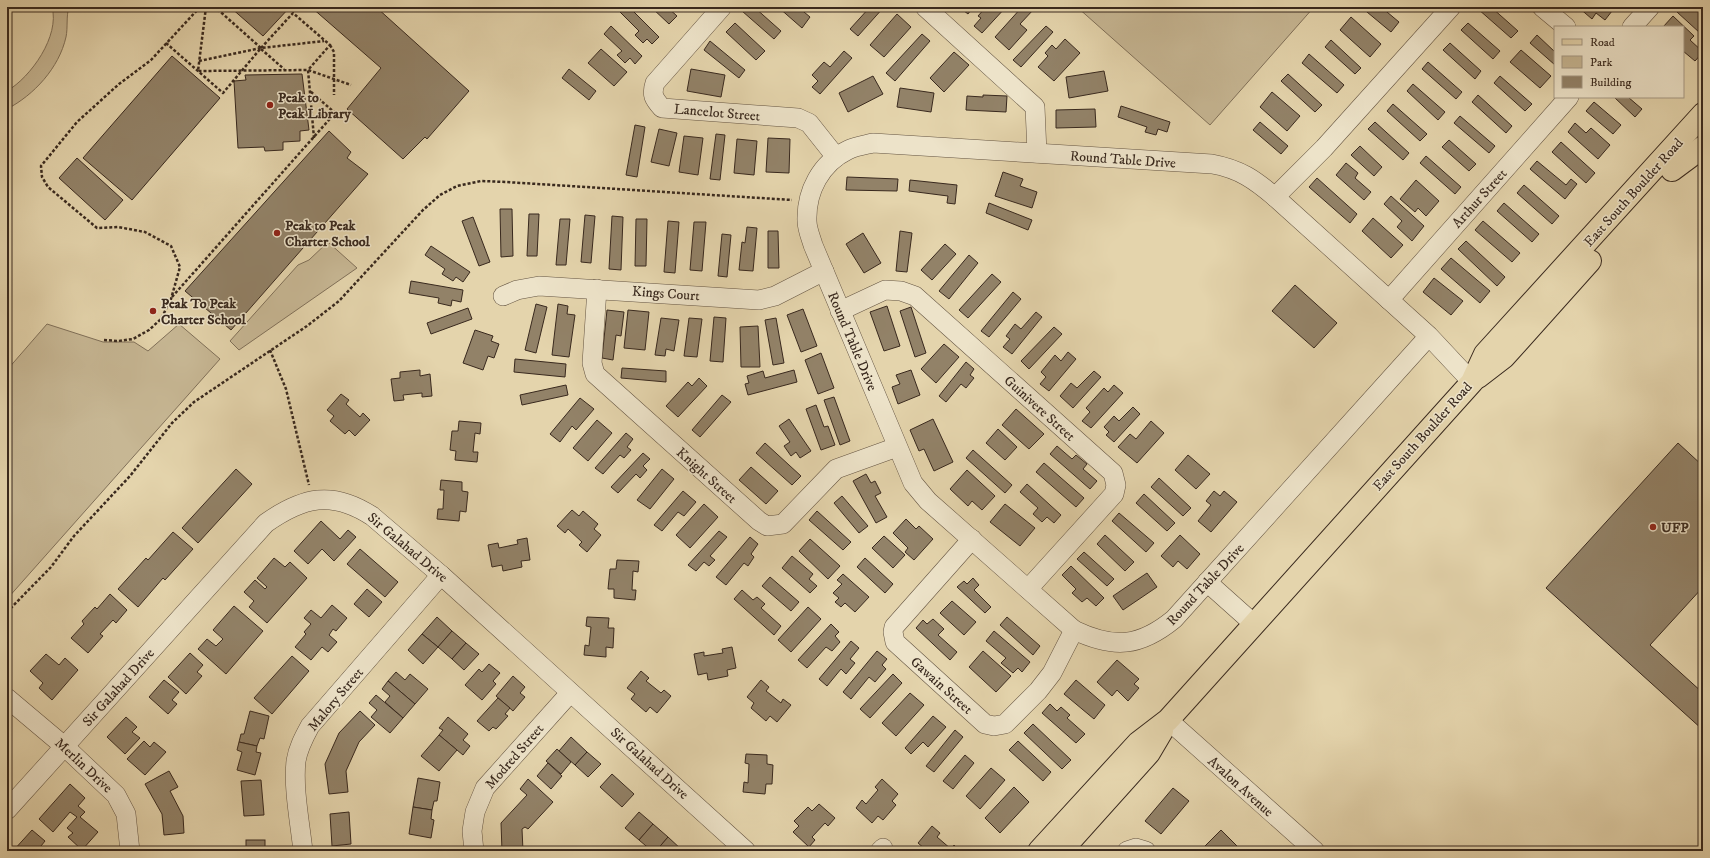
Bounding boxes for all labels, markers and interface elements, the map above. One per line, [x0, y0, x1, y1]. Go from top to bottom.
legend [1554, 26, 1684, 98]
text: Road [1590, 35, 1615, 50]
text: Park [1590, 55, 1612, 70]
text: Building [1590, 75, 1631, 90]
place label: Peak to Peak Library [278, 89, 351, 123]
marker: Peak to Peak Library [265, 100, 275, 110]
street label: Lancelot Street [673, 100, 761, 126]
street label: East South Boulder Road [1580, 134, 1687, 251]
street label: Round Table Drive [1069, 147, 1177, 173]
street label: Arthur Street [1448, 165, 1512, 232]
place label: Peak to Peak Charter School [285, 217, 371, 251]
marker: Peak to Peak Charter School [272, 228, 282, 238]
street label: Kings Court [631, 283, 701, 305]
street label: Round Table Drive [823, 289, 881, 394]
place label: Peak To Peak Charter School [161, 295, 247, 329]
marker: Peak To Peak Charter School [148, 306, 158, 316]
street label: Guinivere Street [1000, 372, 1079, 446]
street label: East South Boulder Road [1369, 378, 1476, 495]
street label: Knight Street [672, 444, 741, 508]
street label: Sir Galahad Drive [363, 509, 451, 587]
place label: UFP [1661, 519, 1689, 537]
marker: UFP [1648, 522, 1658, 532]
street label: Round Table Drive [1163, 540, 1249, 630]
street label: Sir Galahad Drive [79, 645, 159, 731]
street label: Gawain Street [906, 653, 977, 719]
street label: Malory Street [304, 664, 368, 735]
street label: Modred Street [482, 720, 548, 793]
street label: Sir Galahad Drive [606, 724, 692, 804]
street label: Merlin Drive [51, 734, 116, 797]
street label: Avalon Avenue [1204, 752, 1277, 821]

